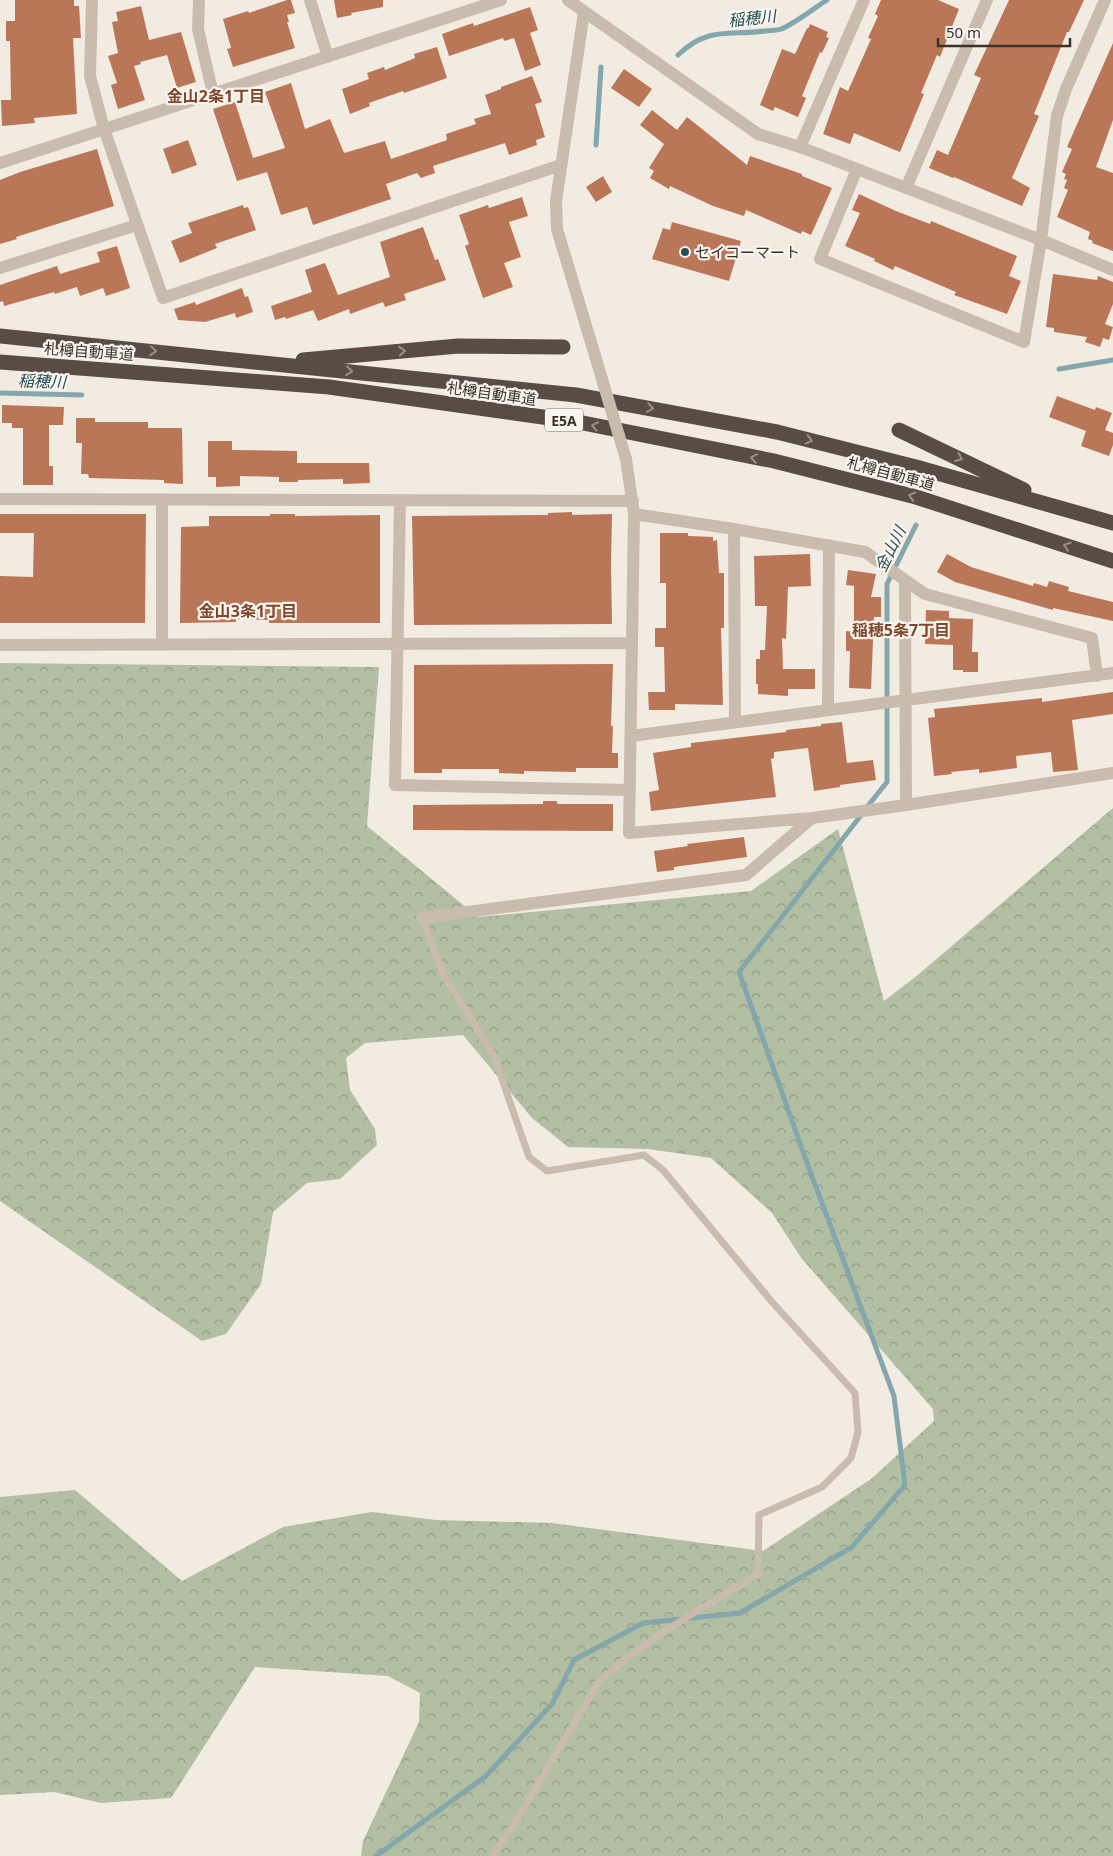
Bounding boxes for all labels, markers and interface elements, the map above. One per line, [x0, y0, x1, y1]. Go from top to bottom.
water label: 稲穂川 [727, 4, 779, 31]
scale bar [938, 15, 1070, 47]
text: 50 m [946, 22, 981, 42]
district label: 金山2条1丁目 [167, 85, 265, 107]
place label: セイコーマート [695, 242, 800, 262]
marker: セイコーマート [679, 246, 691, 258]
street label: 札樽自動車道 [43, 338, 135, 364]
one-way arrow [149, 345, 157, 356]
one-way arrow [399, 346, 407, 357]
one-way arrow [346, 365, 354, 376]
water label: 稲穂川 [18, 369, 68, 393]
street label: 札樽自動車道 [446, 377, 538, 409]
one-way arrow [645, 403, 654, 413]
road number: E5A [545, 408, 583, 432]
one-way arrow [590, 421, 599, 431]
one-way arrow [804, 434, 813, 445]
street label: 札樽自動車道 [845, 452, 937, 494]
one-way arrow [954, 452, 963, 462]
one-way arrow [750, 453, 759, 463]
one-way arrow [908, 491, 917, 502]
water label: 金山川 [870, 521, 911, 575]
one-way arrow [1063, 542, 1071, 552]
district label: 金山3条1丁目 [199, 600, 297, 622]
district label: 稲穂5条7丁目 [852, 619, 950, 641]

